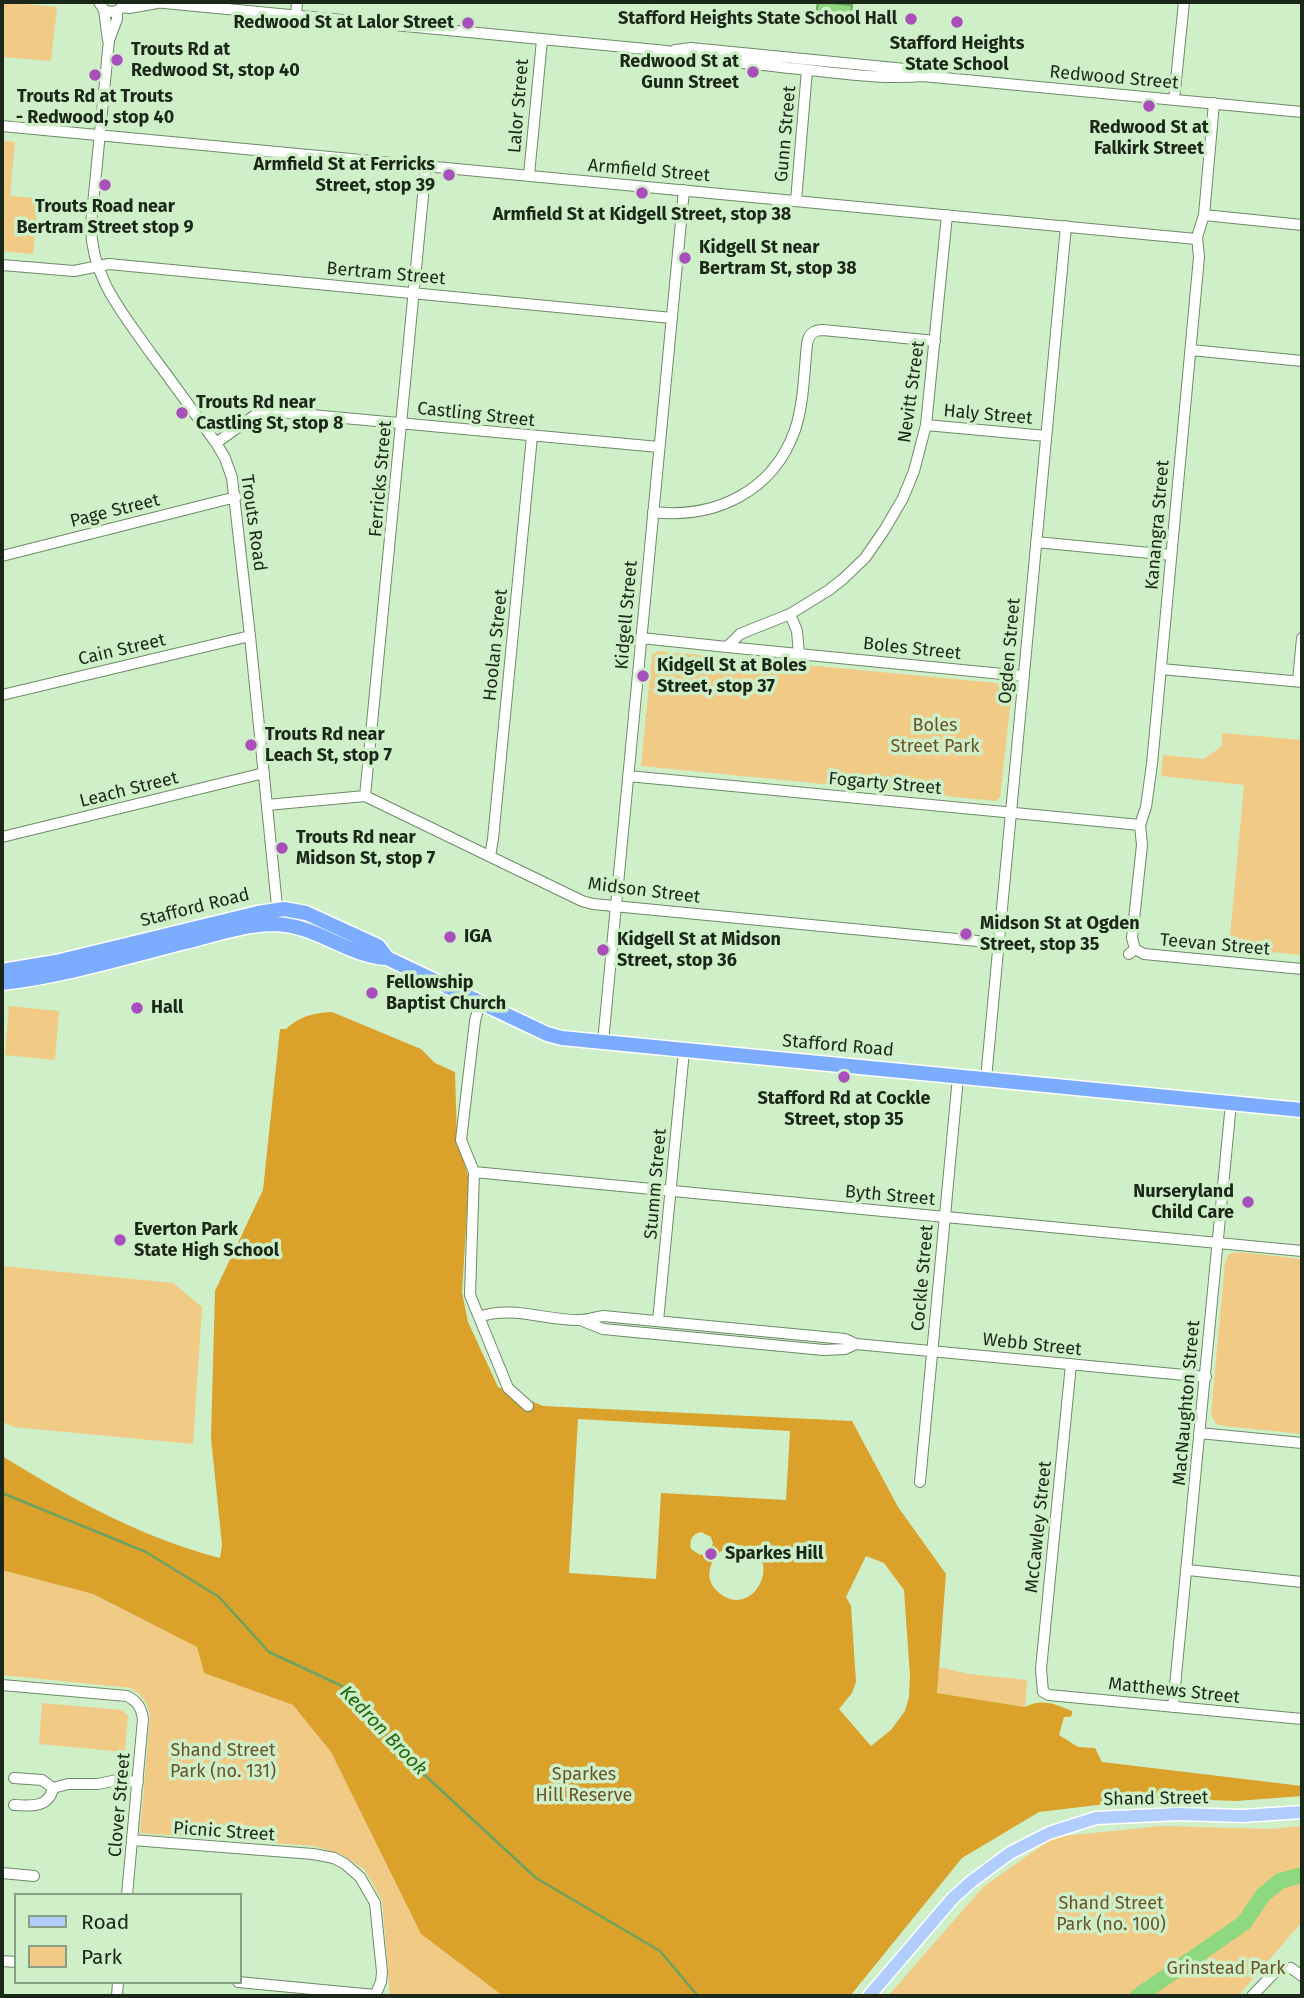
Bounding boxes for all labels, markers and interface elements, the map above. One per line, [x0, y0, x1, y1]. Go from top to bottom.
place label: Stafford Heights State School Hall [618, 8, 897, 30]
marker: Stafford Heights State School Hall [903, 11, 919, 27]
place label: Redwood St at Lalor Street [234, 12, 454, 34]
marker: Stafford Heights State School [949, 14, 965, 30]
marker: Redwood St at Lalor Street [460, 15, 476, 31]
place label: Stafford Heights State School [890, 33, 1024, 76]
place label: Trouts Rd at Redwood St, stop 40 [131, 39, 300, 82]
place label: Redwood St at Gunn Street [620, 51, 739, 94]
marker: Trouts Rd at Redwood St, stop 40 [109, 52, 125, 68]
street label: Lalor Street [504, 58, 534, 154]
street label: Redwood Street [1049, 62, 1179, 94]
marker: Redwood St at Gunn Street [745, 64, 761, 80]
marker: Trouts Rd at Trouts - Redwood, stop 40 [87, 67, 103, 83]
street label: Gunn Street [771, 85, 801, 183]
place label: Trouts Rd at Trouts - Redwood, stop 40 [16, 86, 174, 128]
marker: Redwood St at Falkirk Street [1141, 98, 1157, 114]
place label: Redwood St at Falkirk Street [1089, 117, 1209, 160]
place label: Armfield St at Ferricks Street, stop 39 [254, 154, 435, 196]
street label: Armfield Street [587, 155, 711, 187]
marker: Armfield St at Ferricks Street, stop 39 [441, 167, 457, 183]
marker: Trouts Road near Bertram Street stop 9 [97, 177, 113, 193]
marker: Armfield St at Kidgell Street, stop 38 [634, 185, 650, 201]
place label: Trouts Road near Bertram Street stop 9 [16, 196, 194, 238]
place label: Armfield St at Kidgell Street, stop 38 [493, 204, 791, 226]
place label: Kidgell St near Bertram St, stop 38 [699, 237, 857, 280]
marker: Kidgell St near Bertram St, stop 38 [677, 250, 693, 266]
street label: Bertram Street [326, 258, 446, 290]
street label: Nevitt Street [894, 340, 930, 444]
place label: Trouts Rd near Castling St, stop 8 [196, 392, 344, 434]
street label: Castling Street [416, 398, 536, 432]
street label: Haly Street [943, 400, 1033, 430]
marker: Trouts Rd near Castling St, stop 8 [174, 405, 190, 421]
street label: Ferricks Street [365, 420, 397, 538]
street label: Kanangra Street [1142, 459, 1174, 591]
street label: Trouts Road [236, 473, 270, 573]
street label: Page Street [68, 489, 162, 533]
street label: Kidgell Street [611, 560, 643, 670]
street label: Hoolan Street [479, 588, 513, 702]
street label: Ogden Street [995, 597, 1025, 705]
street label: Cain Street [76, 629, 168, 671]
street label: Boles Street [862, 633, 962, 665]
place label: Kidgell St at Boles Street, stop 37 [657, 655, 807, 698]
marker: Kidgell St at Boles Street, stop 37 [635, 668, 651, 684]
park label: Boles Street Park [890, 715, 980, 758]
place label: Trouts Rd near Leach St, stop 7 [265, 724, 392, 766]
marker: Trouts Rd near Leach St, stop 7 [243, 737, 259, 753]
street label: Leach Street [78, 767, 180, 813]
street label: Fogarty Street [828, 768, 942, 800]
place label: Trouts Rd near Midson St, stop 7 [296, 827, 435, 870]
marker: Trouts Rd near Midson St, stop 7 [274, 840, 290, 856]
street label: Midson Street [587, 873, 701, 909]
street label: Stafford Road [138, 884, 252, 932]
place label: Midson St at Ogden Street, stop 35 [980, 913, 1140, 956]
place label: IGA [464, 926, 492, 948]
marker: Midson St at Ogden Street, stop 35 [958, 926, 974, 942]
marker: IGA [442, 929, 458, 945]
place label: Kidgell St at Midson Street, stop 36 [617, 929, 781, 972]
street label: Teevan Street [1159, 929, 1271, 961]
marker: Kidgell St at Midson Street, stop 36 [595, 942, 611, 958]
place label: Fellowship Baptist Church [386, 972, 506, 1014]
marker: Fellowship Baptist Church [364, 985, 380, 1001]
place label: Hall [151, 997, 183, 1019]
marker: Hall [129, 1000, 145, 1016]
street label: Stafford Road [781, 1030, 895, 1062]
marker: Stafford Rd at Cockle Street, stop 35 [836, 1069, 852, 1085]
place label: Stafford Rd at Cockle Street, stop 35 [757, 1088, 931, 1130]
street label: Stumm Street [640, 1128, 672, 1240]
street label: Byth Street [844, 1181, 936, 1211]
place label: Nurseryland Child Care [1133, 1181, 1234, 1224]
marker: Nurseryland Child Care [1240, 1194, 1256, 1210]
place label: Everton Park State High School [134, 1219, 279, 1262]
street label: Cockle Street [908, 1224, 938, 1332]
marker: Everton Park State High School [112, 1232, 128, 1248]
street label: MacNaughton Street [1169, 1319, 1205, 1487]
street label: Webb Street [981, 1329, 1083, 1361]
street label: McCawley Street [1021, 1460, 1057, 1594]
place label: Sparkes Hill [725, 1543, 823, 1565]
marker: Sparkes Hill [703, 1546, 719, 1562]
street label: Matthews Street [1107, 1673, 1241, 1709]
water label: Kedron Brook [335, 1681, 431, 1781]
park label: Shand Street Park (no. 131) [170, 1740, 276, 1782]
street label: Clover Street [105, 1752, 135, 1858]
park label: Sparkes Hill Reserve [536, 1764, 632, 1806]
street label: Shand Street [1103, 1787, 1209, 1811]
street label: Picnic Street [172, 1818, 276, 1846]
legend [14, 1893, 242, 1984]
park label: Shand Street Park (no. 100) [1056, 1893, 1166, 1936]
text: Road [81, 1909, 129, 1935]
text: Park [81, 1944, 122, 1970]
park label: Grinstead Park [1167, 1958, 1285, 1980]

